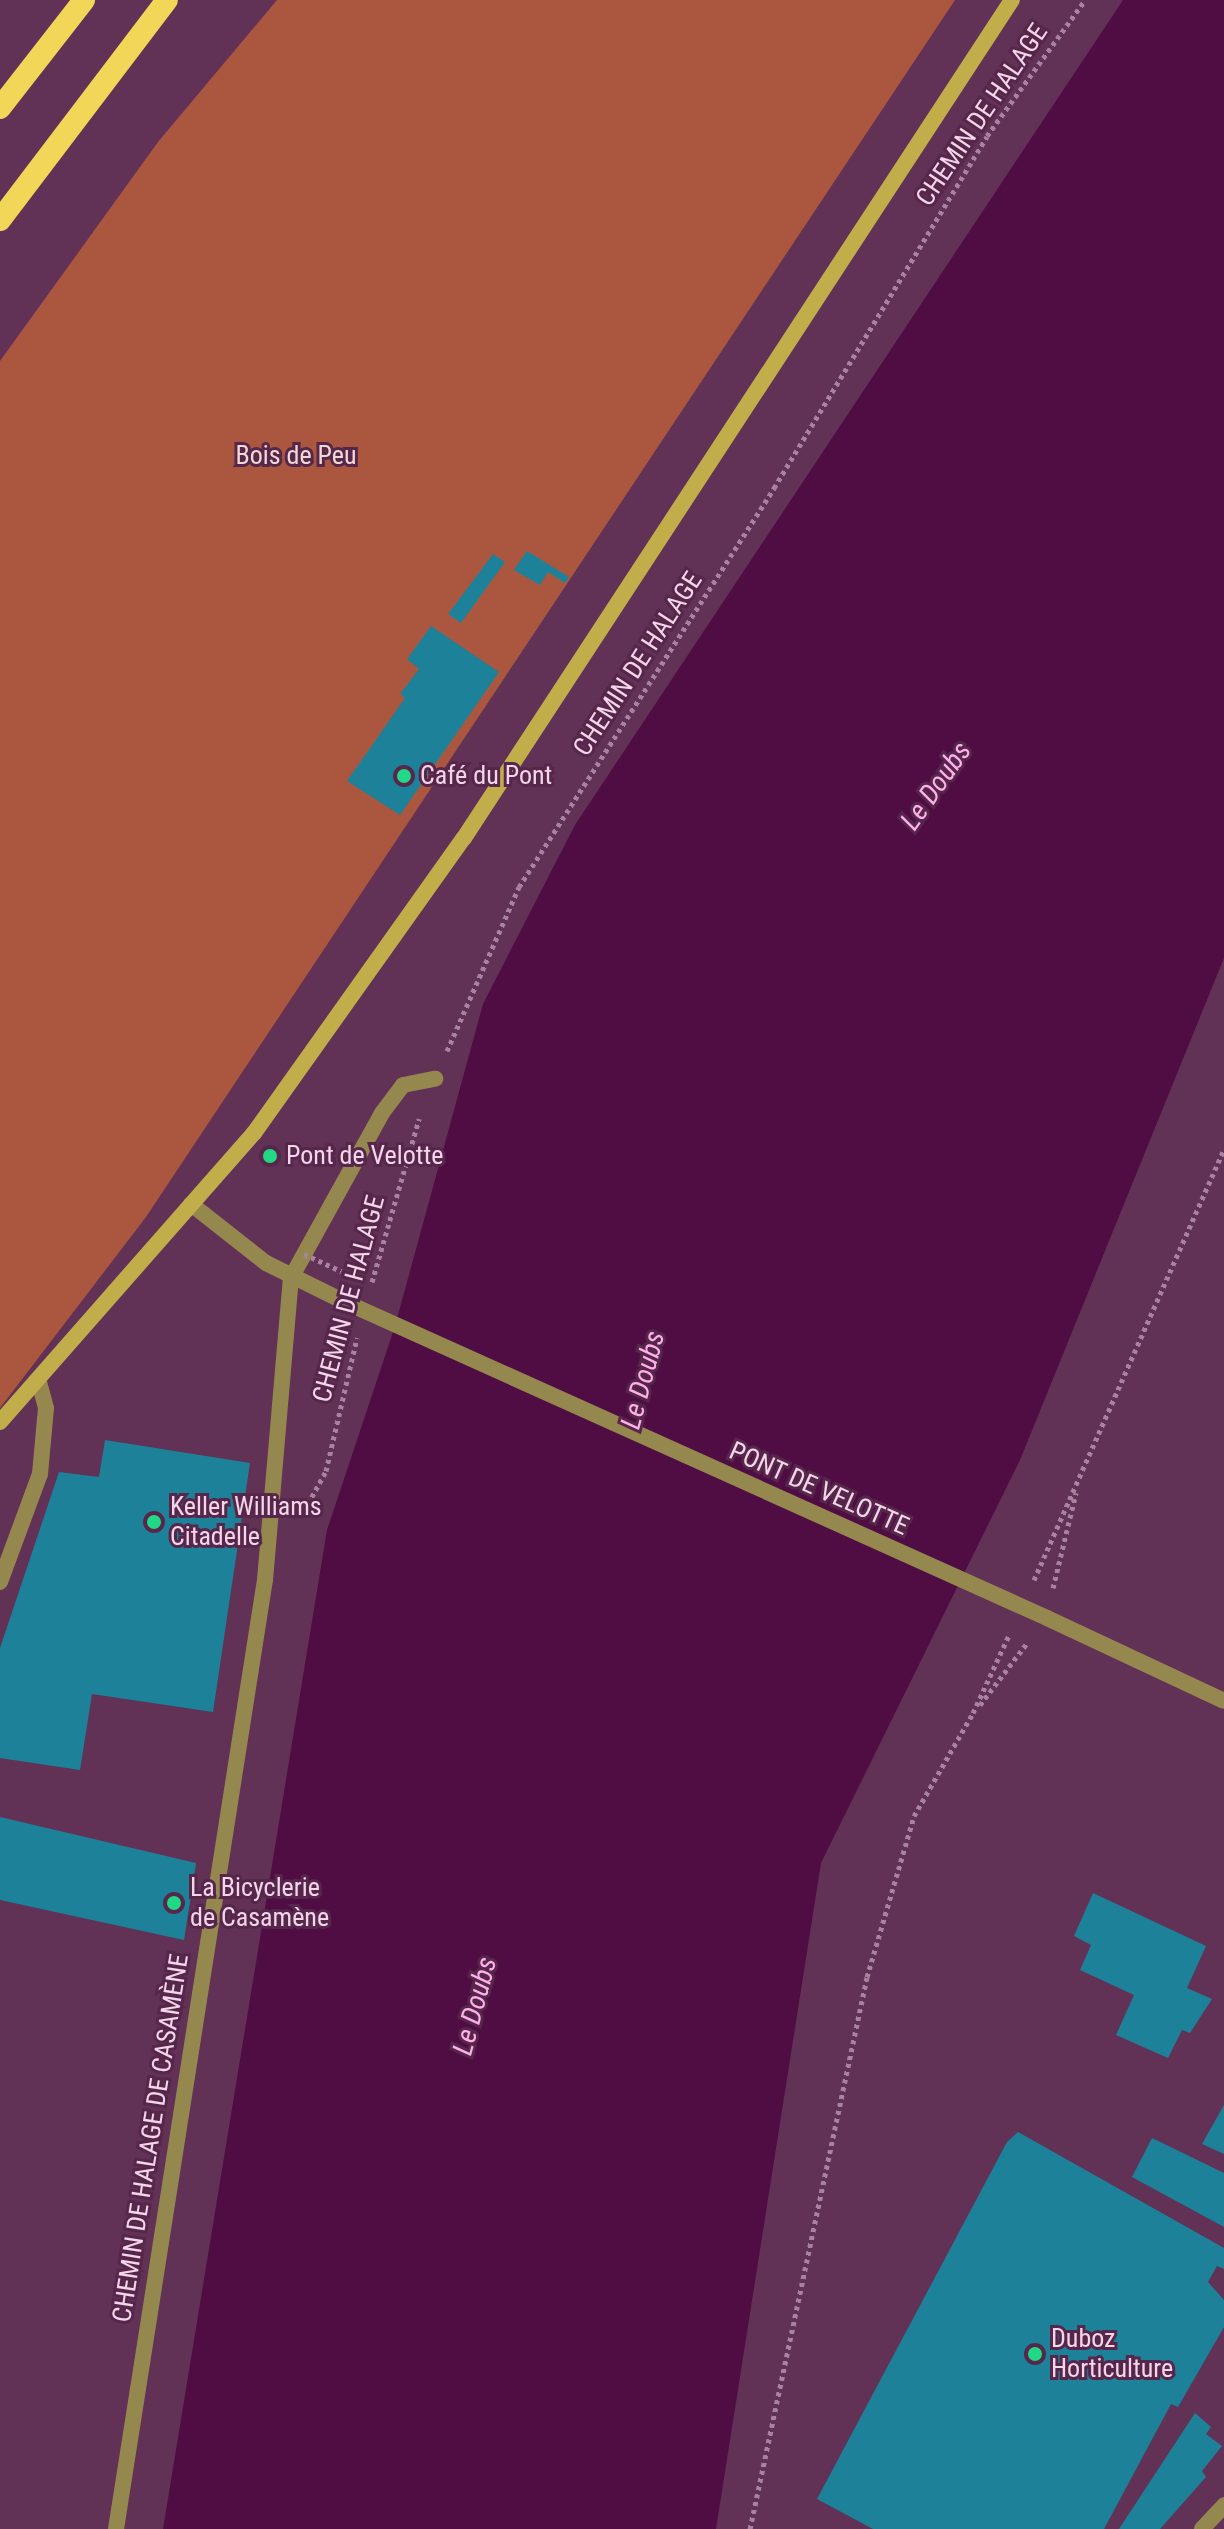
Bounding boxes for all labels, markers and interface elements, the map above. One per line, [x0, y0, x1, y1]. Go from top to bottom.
street label: CHEMIN DE HALAGE [910, 18, 1054, 212]
park label: Bois de Peu [235, 440, 357, 472]
street label: CHEMIN DE HALAGE [567, 566, 709, 762]
water label: Le Doubs [894, 735, 978, 837]
place label: Café du Pont [420, 760, 552, 792]
marker: Café du Pont [395, 767, 413, 785]
place label: Pont de Velotte [286, 1140, 443, 1172]
marker: Pont de Velotte [261, 1147, 279, 1165]
street label: CHEMIN DE HALAGE [306, 1192, 392, 1406]
water label: Le Doubs [614, 1327, 672, 1433]
street label: PONT DE VELOTTE [724, 1435, 914, 1543]
place label: Keller Williams Citadelle [170, 1491, 322, 1552]
marker: Keller Williams Citadelle [145, 1513, 163, 1531]
place label: La Bicyclerie de Casamène [190, 1872, 329, 1934]
marker: La Bicyclerie de Casamène [165, 1894, 183, 1912]
street label: CHEMIN DE HALAGE DE CASAMÈNE [106, 1952, 196, 2324]
water label: Le Doubs [446, 1953, 504, 2059]
place label: Duboz Horticulture [1051, 2323, 1173, 2384]
marker: Duboz Horticulture [1026, 2345, 1044, 2363]

